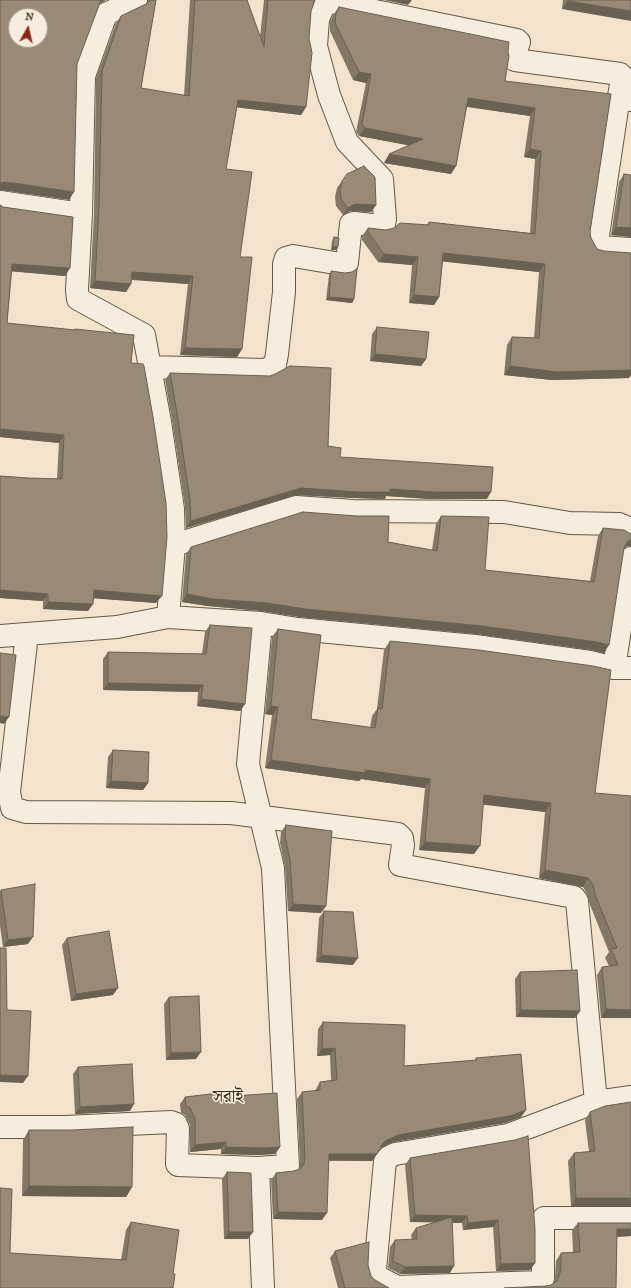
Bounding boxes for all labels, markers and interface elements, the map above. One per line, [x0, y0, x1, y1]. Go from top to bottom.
north arrow [8, 8, 48, 48]
text: N [25, 10, 35, 24]
district label: সরাই [213, 1088, 243, 1108]

